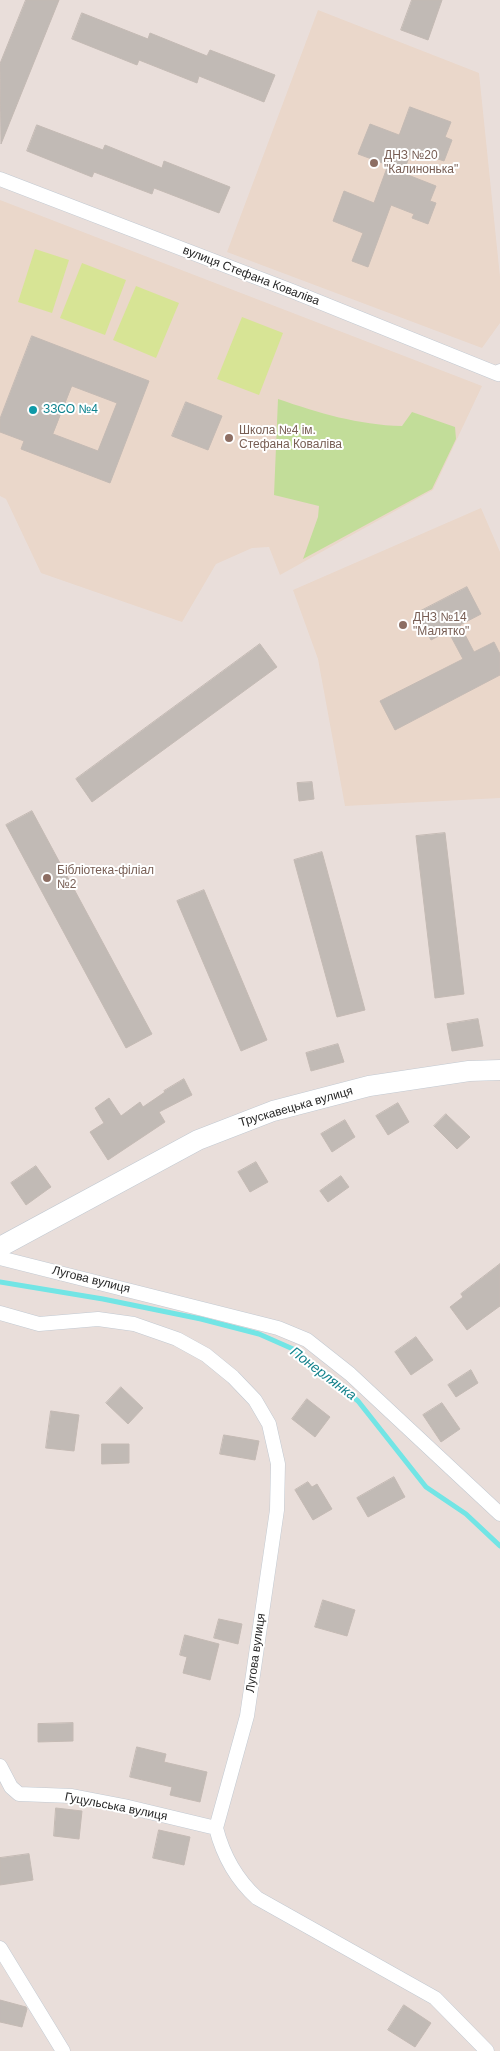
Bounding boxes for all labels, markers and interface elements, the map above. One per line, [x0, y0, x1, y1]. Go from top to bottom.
place label: ДНЗ №20 "Калинонька" [384, 149, 458, 177]
marker: ДНЗ №20 "Калинонька" [368, 157, 380, 169]
street label: вулиця Стефана Коваліва [181, 243, 321, 309]
place label: ЗЗСО №4 [43, 403, 98, 417]
marker: ЗЗСО №4 [27, 404, 39, 416]
place label: Школа №4 ім. Стефана Коваліва [239, 424, 342, 452]
marker: Школа №4 ім. Стефана Коваліва [223, 432, 235, 444]
place label: ДНЗ №14 "Малятко" [413, 611, 469, 639]
marker: ДНЗ №14 "Малятко" [397, 619, 409, 631]
place label: Бібліотека-філіал №2 [57, 864, 154, 892]
marker: Бібліотека-філіал №2 [41, 872, 53, 884]
street label: Трускавецька вулиця [237, 1084, 355, 1130]
street label: Лугова вулиця [50, 1263, 132, 1297]
water label: Понерлянка [287, 1344, 359, 1404]
street label: Лугова вулиця [243, 1612, 269, 1694]
street label: Гуцульська вулиця [63, 1790, 169, 1824]

